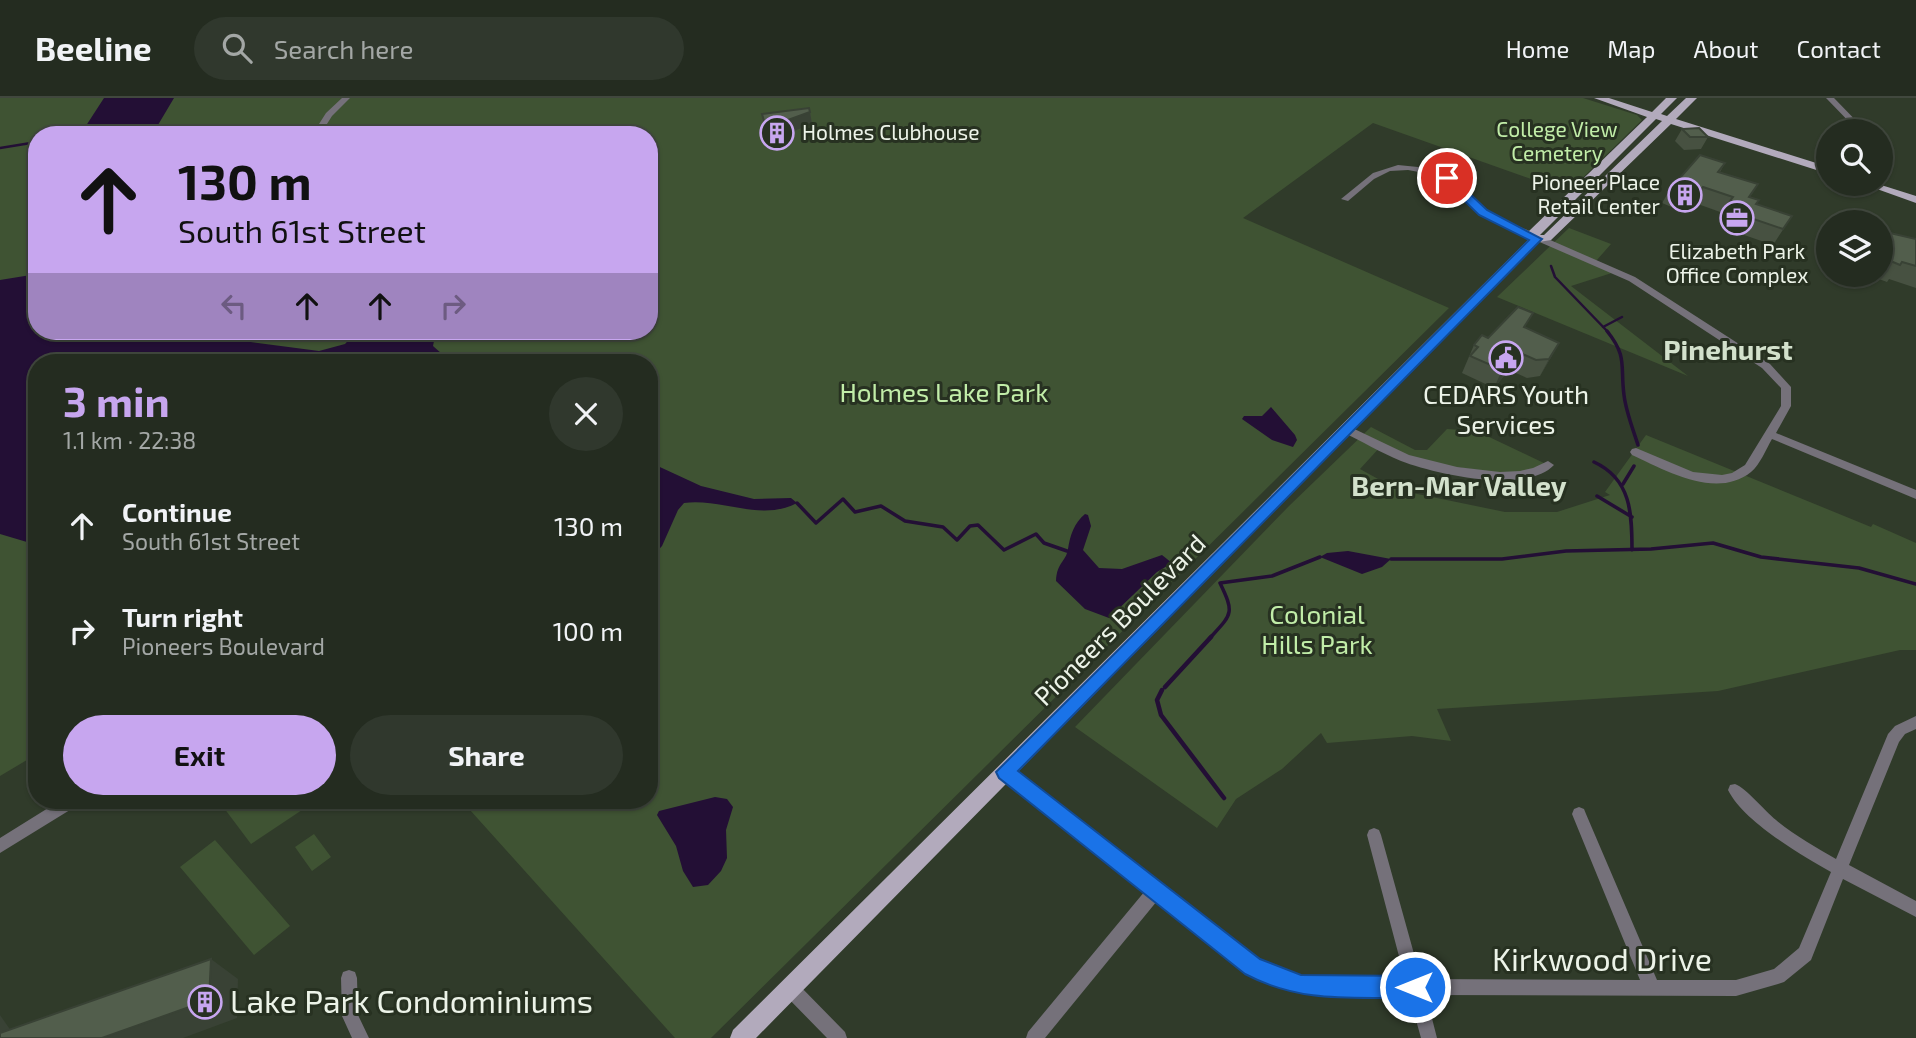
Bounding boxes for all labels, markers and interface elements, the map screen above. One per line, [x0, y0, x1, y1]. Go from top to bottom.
search box [194, 17, 684, 80]
text: Beeline [35, 28, 152, 68]
icon: search [218, 29, 256, 67]
text: Search here [274, 33, 413, 64]
text: Home [1506, 34, 1569, 63]
text: Map [1607, 34, 1655, 63]
text: About [1693, 34, 1759, 63]
text: Contact [1797, 34, 1881, 63]
building icon: Holmes Clubhouse [758, 114, 796, 152]
park label: College View Cemetery [1496, 116, 1618, 165]
place label: Holmes Clubhouse [802, 119, 979, 144]
map controls [1816, 119, 1893, 287]
button: search [1816, 119, 1893, 196]
pin [1417, 148, 1477, 208]
text: 130 m [178, 151, 312, 210]
icon: ahead [63, 154, 154, 245]
icon: arrive [1428, 159, 1466, 197]
place label: Pioneer Place Retail Center [1532, 169, 1661, 218]
building icon: Pioneer Place Retail Center [1666, 176, 1704, 214]
office icon: Elizabeth Park Office Complex [1718, 199, 1756, 237]
button: layers [1816, 210, 1893, 287]
text: South 61st Street [178, 211, 426, 249]
place label: Elizabeth Park Office Complex [1666, 238, 1808, 287]
icon: left [215, 287, 253, 325]
icon: ahead [288, 287, 326, 325]
icon: ahead [361, 287, 399, 325]
icon: right [434, 287, 472, 325]
district label: Pinehurst [1663, 332, 1793, 366]
public building icon: CEDARS Youth Services [1487, 339, 1525, 377]
text: 3 min [63, 375, 170, 425]
park label: Holmes Lake Park [839, 376, 1049, 407]
button: close [549, 377, 623, 451]
place label: CEDARS Youth Services [1423, 378, 1589, 439]
text: 1.1 km · 22:38 [63, 426, 196, 454]
district label: Bern-Mar Valley [1351, 468, 1567, 502]
text: Continue [122, 496, 232, 527]
icon: ahead [63, 507, 101, 545]
text: 130 m [554, 510, 623, 541]
text: South 61st Street [122, 527, 300, 555]
street label: Pioneers Boulevard [1027, 527, 1211, 711]
park label: Colonial Hills Park [1261, 598, 1373, 659]
text: Turn right [122, 601, 243, 632]
icon: right [63, 612, 101, 650]
text: 100 m [553, 615, 623, 646]
text: Pioneers Boulevard [122, 632, 325, 660]
button: Exit [63, 715, 336, 795]
button: Share [350, 715, 623, 795]
street label: Kirkwood Drive [1492, 939, 1712, 977]
position arrow [1378, 950, 1452, 1024]
place label: Lake Park Condominiums [230, 981, 593, 1019]
building icon: Lake Park Condominiums [186, 983, 224, 1021]

